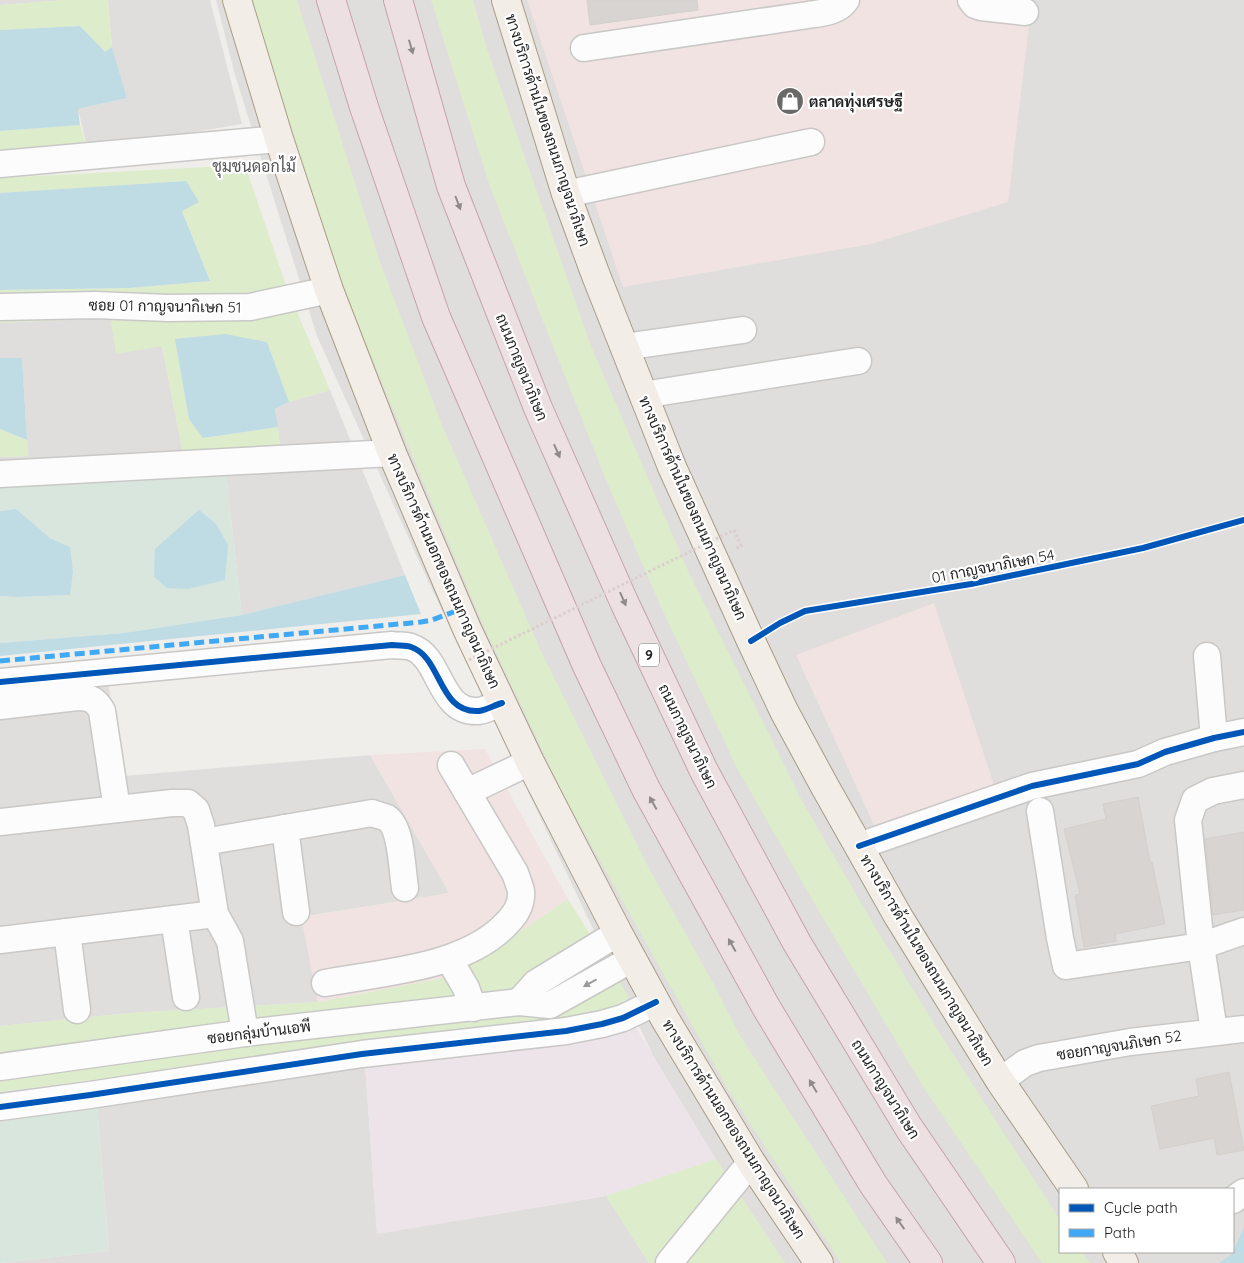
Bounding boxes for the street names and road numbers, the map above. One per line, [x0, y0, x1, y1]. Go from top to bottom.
street label: ทางบริการด้านในของถนนกาญจนาภิเษก [501, 11, 595, 249]
street label: ซอย 01 กาญจนากิเษก 51 [88, 295, 242, 317]
street label: ถนนกาญจนาภิเษก [492, 311, 552, 423]
street label: ทางบริการด้านในของถนนกาญจนาภิเษก [635, 393, 751, 623]
street label: ทางบริการด้านนอกของถนนกาญจนาภิเษก [383, 451, 505, 691]
street label: 01 กาญจนาภิเษก 54 [930, 545, 1056, 587]
road number: 9 [639, 644, 659, 666]
street label: ถนนกาญจนาภิเษก [654, 681, 722, 791]
street label: ทางบริการด้านในของถนนกาญจนาภิเษก [856, 851, 998, 1069]
street label: ซอยกลุ่มบ้านเอพี [206, 1016, 312, 1050]
street label: ทางบริการด้านนอกของถนนกาญจนาภิเษก [658, 1016, 810, 1242]
street label: ซอยกาญจนภิเษก 52 [1055, 1026, 1183, 1064]
street label: ถนนกาญจนาภิเษก [848, 1036, 924, 1142]

